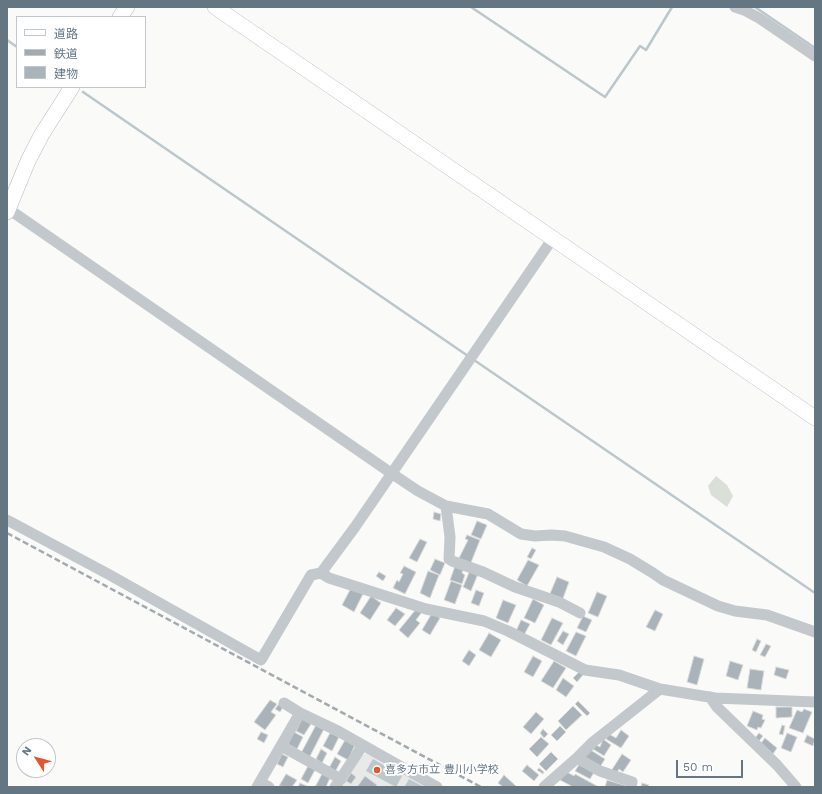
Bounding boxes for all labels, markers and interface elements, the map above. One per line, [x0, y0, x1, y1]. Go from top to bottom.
legend [16, 16, 146, 88]
text: 道路 [54, 27, 78, 41]
text: 鉄道 [54, 47, 78, 61]
text: 建物 [54, 67, 78, 81]
north arrow [16, 738, 56, 778]
text: N [19, 744, 34, 758]
scale bar [678, 752, 745, 778]
text: 50 m [683, 760, 713, 774]
place label: 喜多方市立 豊川小学校 [385, 763, 499, 777]
marker: 喜多方市立 豊川小学校 [372, 765, 382, 775]

